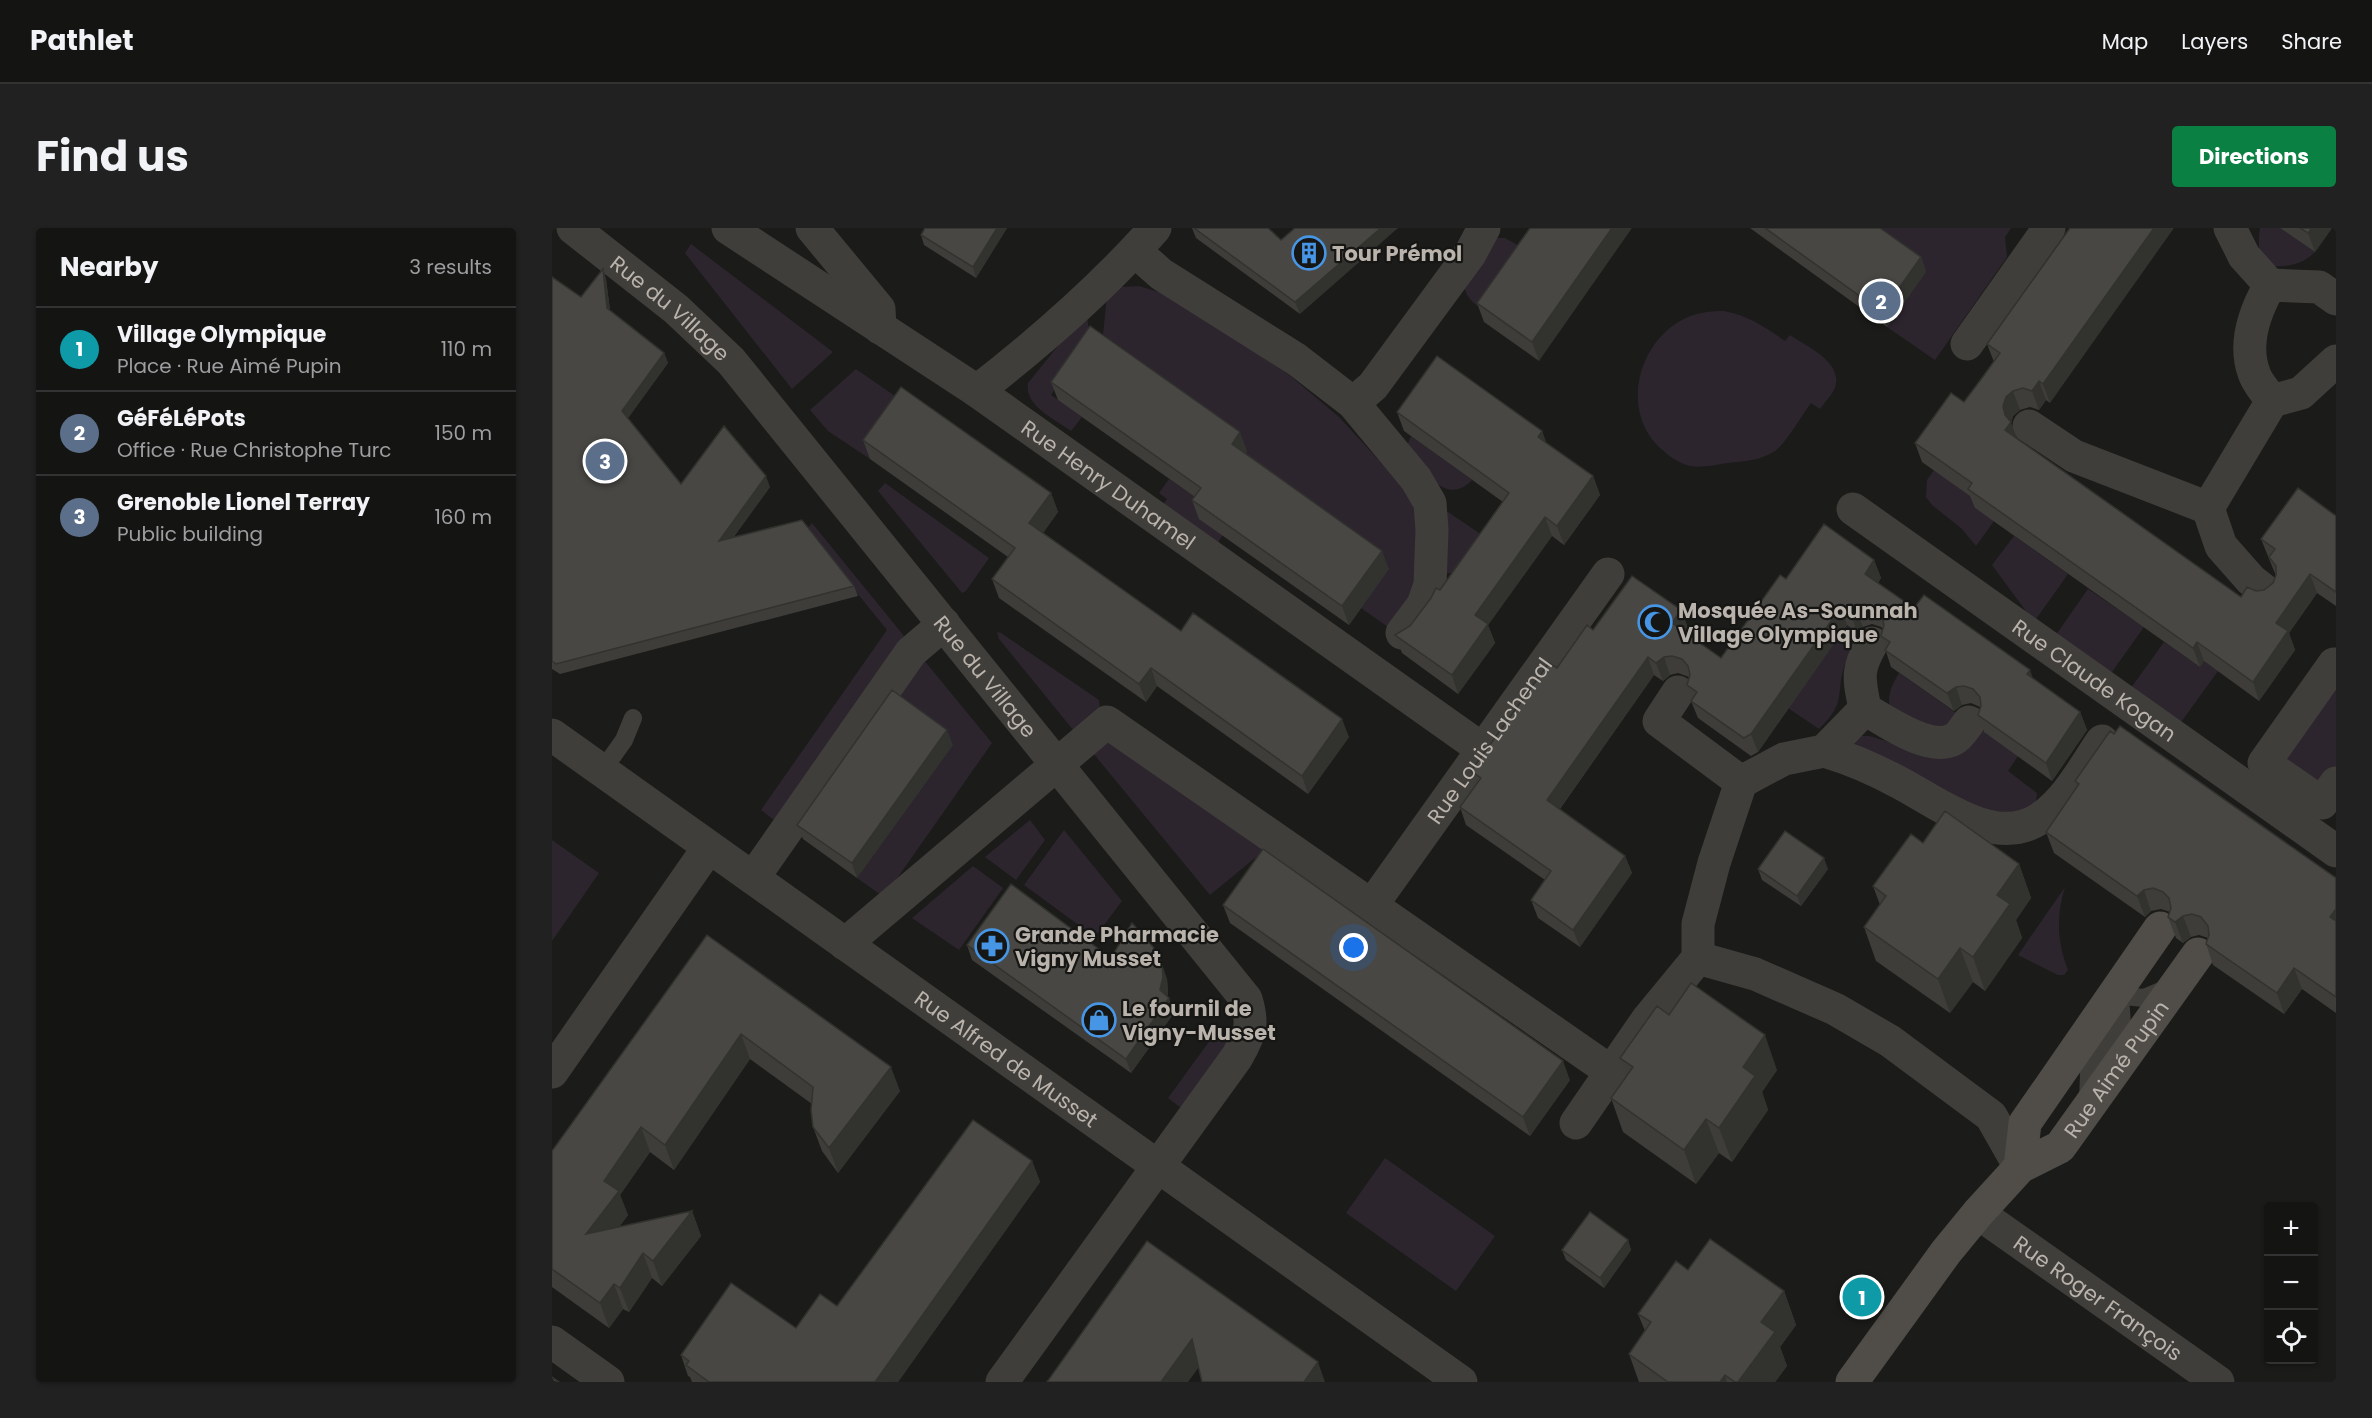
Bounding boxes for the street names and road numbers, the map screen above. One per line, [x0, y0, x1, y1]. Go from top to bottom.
street label: Rue du Village [604, 248, 737, 367]
street label: Rue Henry Duhamel [1016, 413, 1201, 556]
street label: Rue du Village [927, 609, 1044, 744]
street label: Rue Claude Kogan [2007, 612, 2182, 748]
street label: Rue Louis Lachenal [1420, 652, 1559, 830]
street label: Rue Alfred de Musset [909, 983, 1104, 1134]
street label: Rue Aimé Pupin [2057, 994, 2175, 1144]
street label: Rue Roger François [2008, 1228, 2188, 1367]

